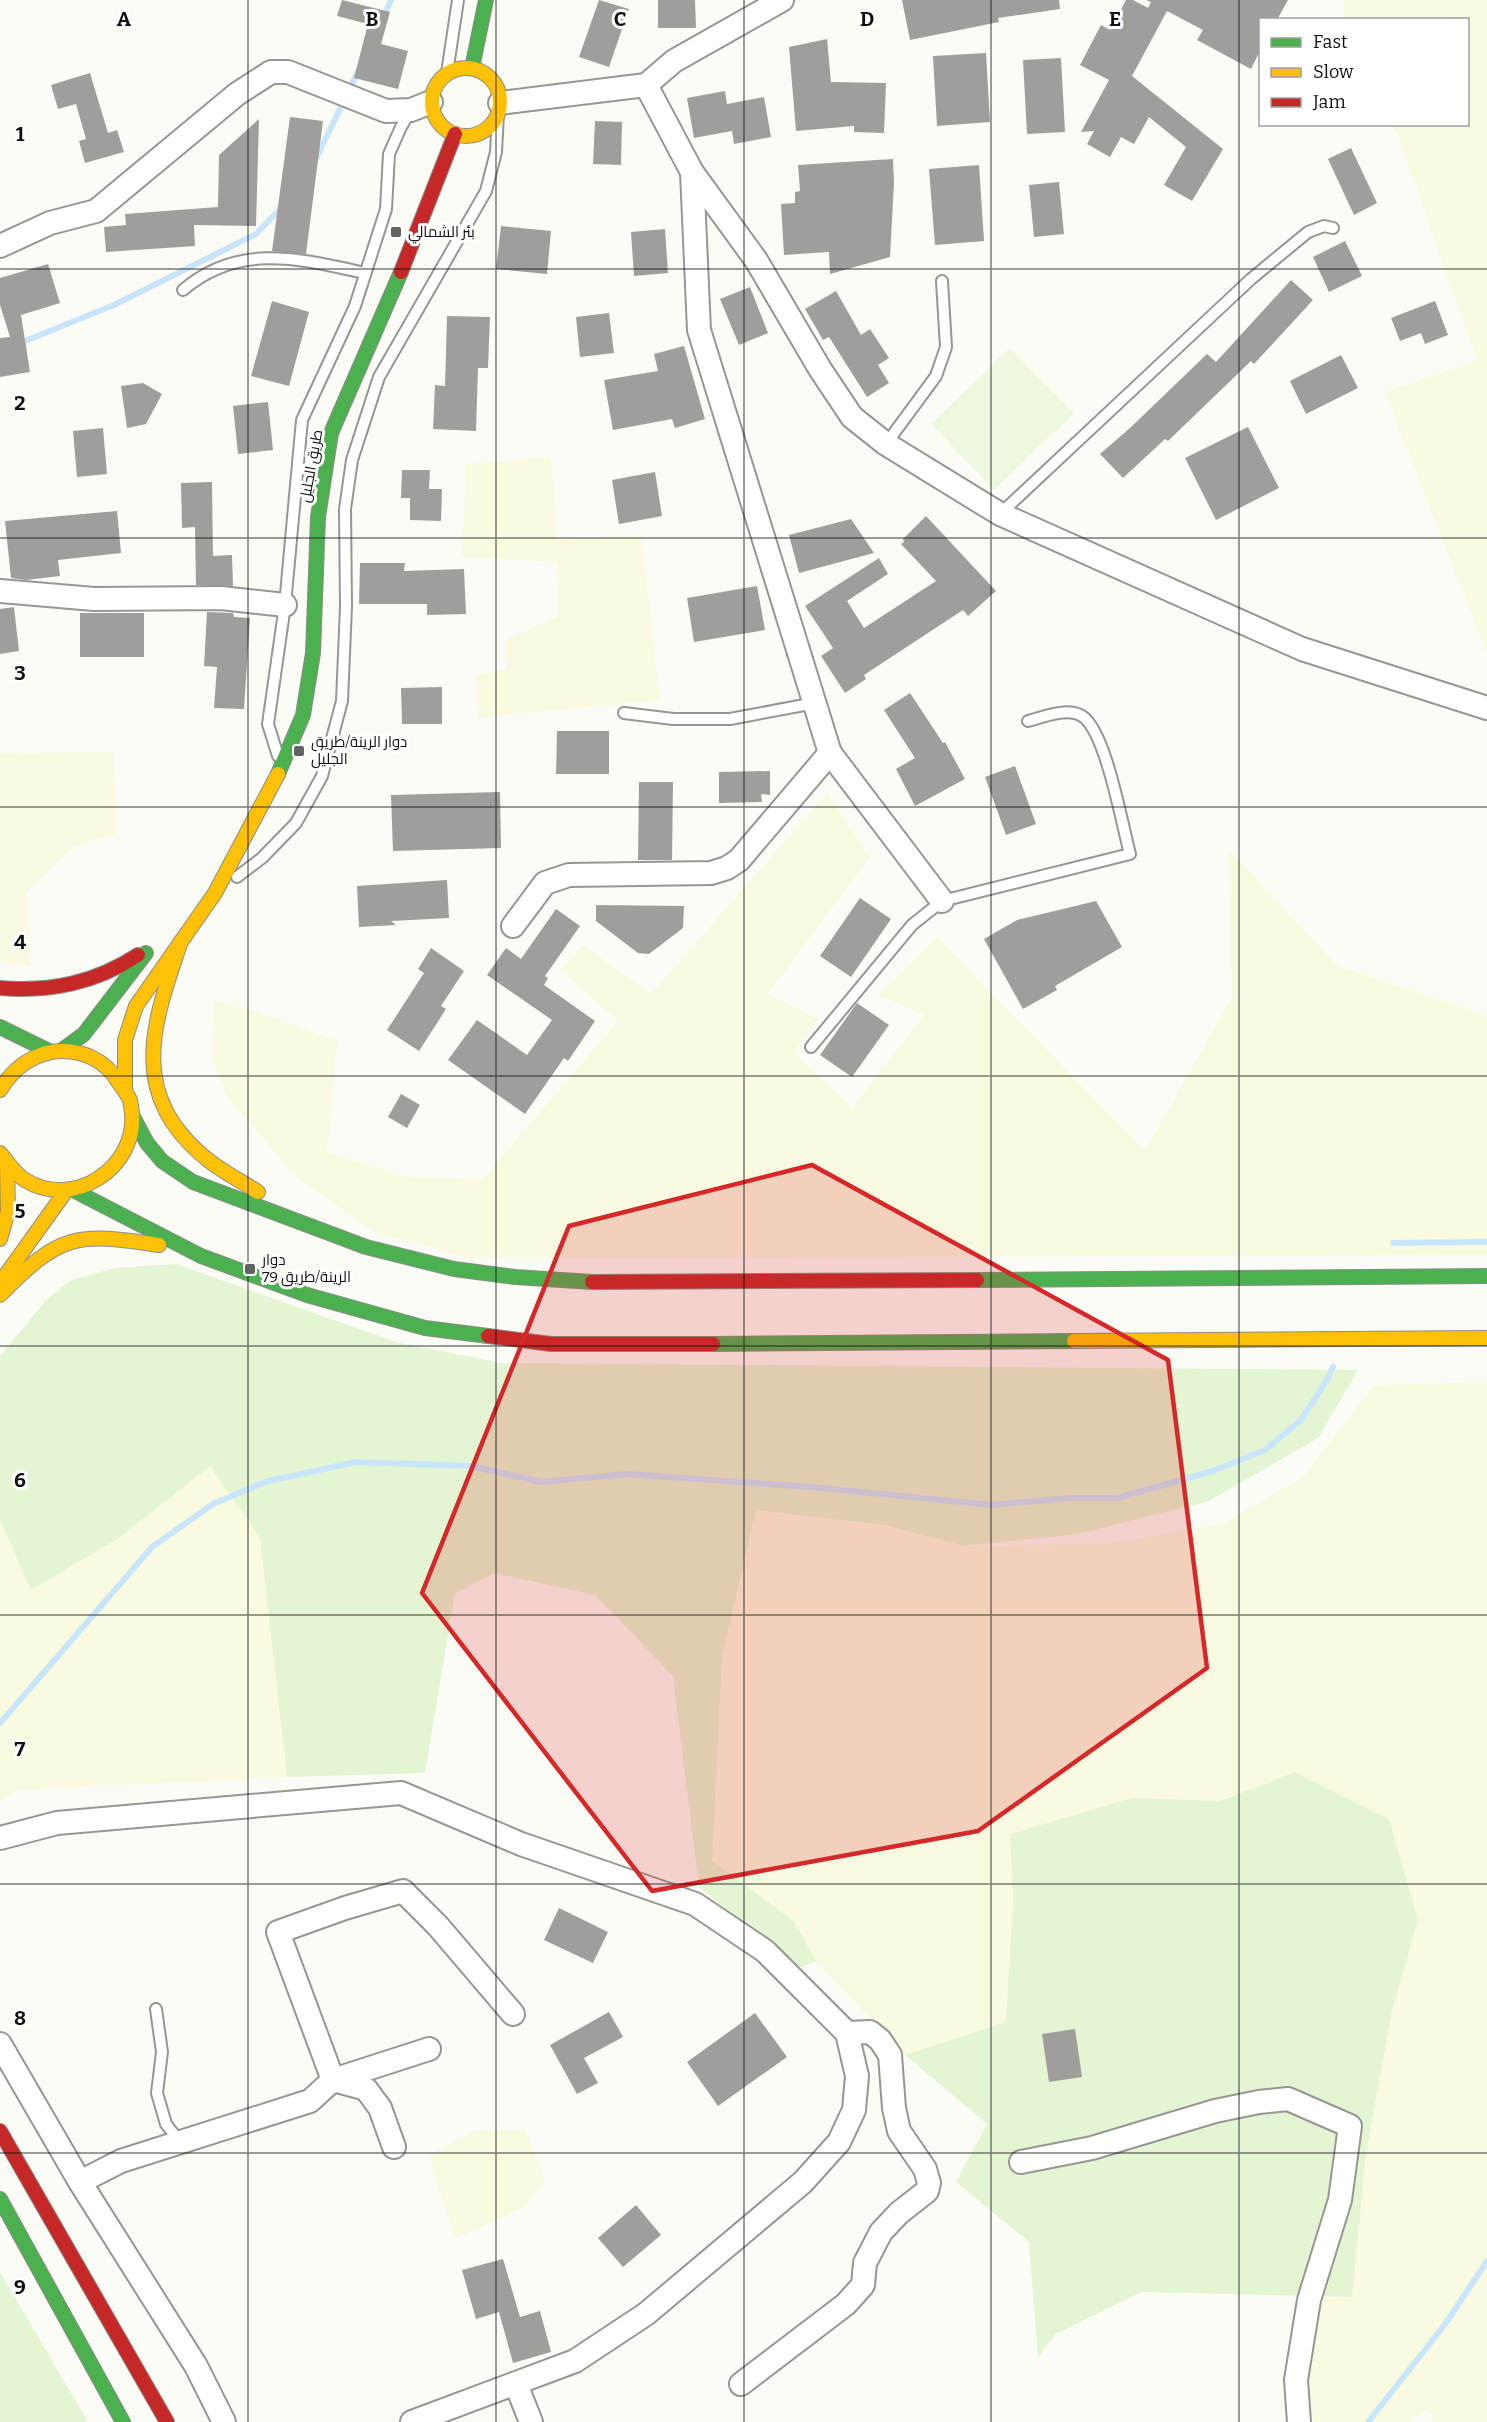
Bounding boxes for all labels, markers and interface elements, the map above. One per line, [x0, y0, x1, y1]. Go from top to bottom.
text: A [117, 7, 132, 31]
text: B [366, 7, 379, 31]
text: C [614, 7, 626, 31]
text: D [860, 7, 874, 31]
text: E [1109, 7, 1121, 31]
legend [1259, 18, 1469, 126]
text: Fast [1313, 31, 1348, 53]
text: Slow [1313, 61, 1354, 83]
text: Jam [1312, 91, 1346, 113]
text: 1 [16, 122, 25, 146]
place label: بئر الشمالي [408, 223, 475, 244]
marker: بئر الشمالي [389, 225, 403, 239]
text: 2 [14, 391, 26, 415]
street label: طريق الجليل [296, 428, 327, 504]
text: 3 [14, 661, 26, 685]
place label: دوار الرينة/طريق الجليل [311, 733, 407, 769]
marker: دوار الرينة/طريق الجليل [292, 744, 306, 758]
text: 4 [14, 930, 26, 954]
text: 5 [15, 1199, 26, 1223]
place label: دوار الرينة/طريق 79 [261, 1251, 351, 1287]
marker: دوار الرينة/طريق 79 [243, 1262, 257, 1276]
text: 6 [14, 1468, 26, 1492]
text: 7 [15, 1737, 26, 1761]
text: 8 [14, 2006, 26, 2030]
text: 9 [14, 2275, 26, 2299]

